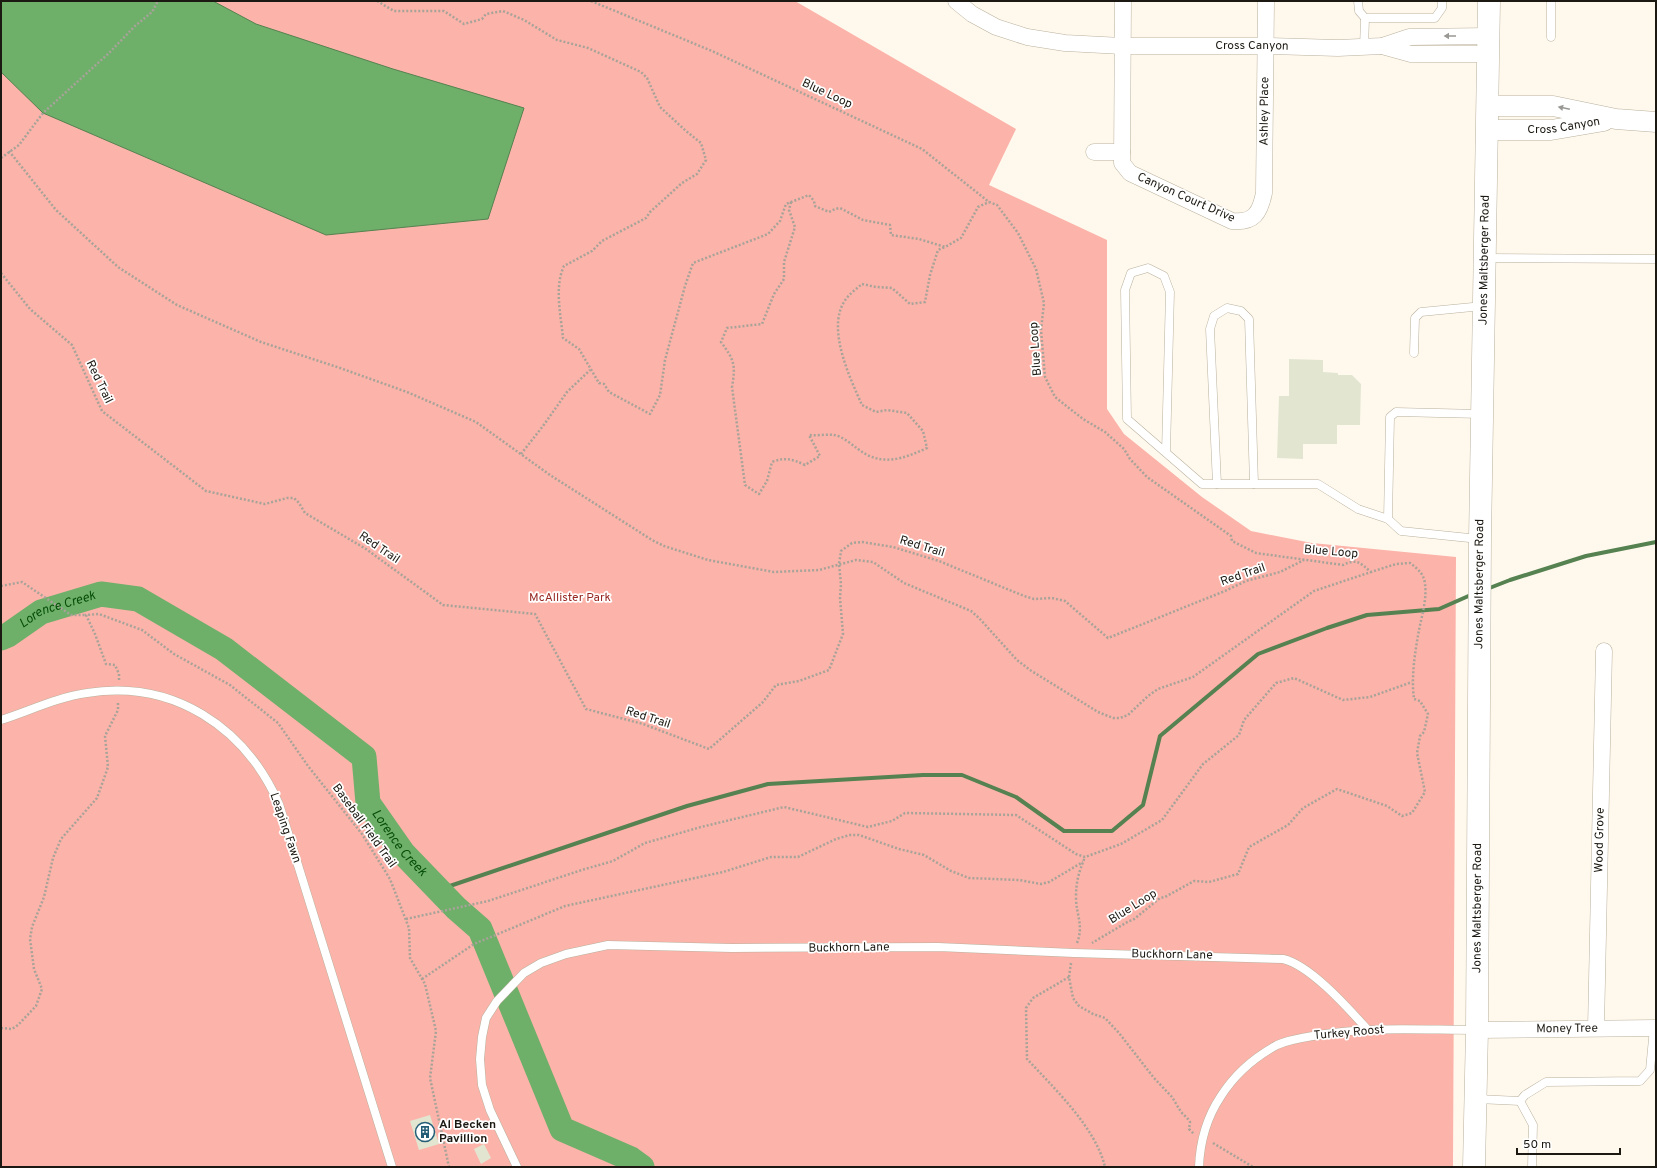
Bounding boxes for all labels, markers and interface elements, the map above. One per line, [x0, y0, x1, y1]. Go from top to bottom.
one-way arrow [1444, 33, 1456, 40]
street label: Cross Canyon [1215, 38, 1289, 55]
street label: Blue Loop [799, 75, 855, 113]
street label: Ashley Place [1256, 77, 1273, 146]
one-way arrow [1558, 105, 1570, 111]
street label: Cross Canyon [1527, 114, 1601, 138]
street label: Canyon Court Drive [1135, 169, 1237, 227]
street label: Jones Maltsberger Road [1476, 195, 1494, 325]
street label: Blue Loop [1026, 321, 1046, 377]
street label: Red Trail [82, 358, 116, 406]
street label: Jones Maltsberger Road [1471, 519, 1488, 649]
street label: Red Trail [355, 528, 403, 568]
street label: Red Trail [898, 533, 946, 561]
street label: Blue Loop [1303, 542, 1359, 562]
street label: Red Trail [1218, 560, 1268, 590]
water label: Lorence Creek [16, 588, 98, 632]
park label: McAllister Park [529, 590, 611, 606]
street label: Red Trail [623, 703, 673, 733]
street label: Baseball Field Trail [328, 781, 400, 871]
street label: Leaping Fawn [266, 791, 304, 865]
water label: Lorence Creek [367, 807, 430, 881]
street label: Wood Grove [1591, 807, 1609, 873]
street label: Jones Maltsberger Road [1469, 843, 1486, 973]
street label: Blue Loop [1106, 886, 1160, 928]
street label: Buckhorn Lane [808, 939, 890, 957]
street label: Buckhorn Lane [1131, 946, 1213, 964]
street label: Money Tree [1536, 1021, 1598, 1037]
street label: Turkey Roost [1313, 1022, 1385, 1044]
place label: Al Becken Pavillion [439, 1117, 496, 1147]
building icon: Al Becken Pavillion [414, 1121, 436, 1143]
scale bar [1517, 1130, 1620, 1156]
text: 50 m [1523, 1137, 1551, 1153]

